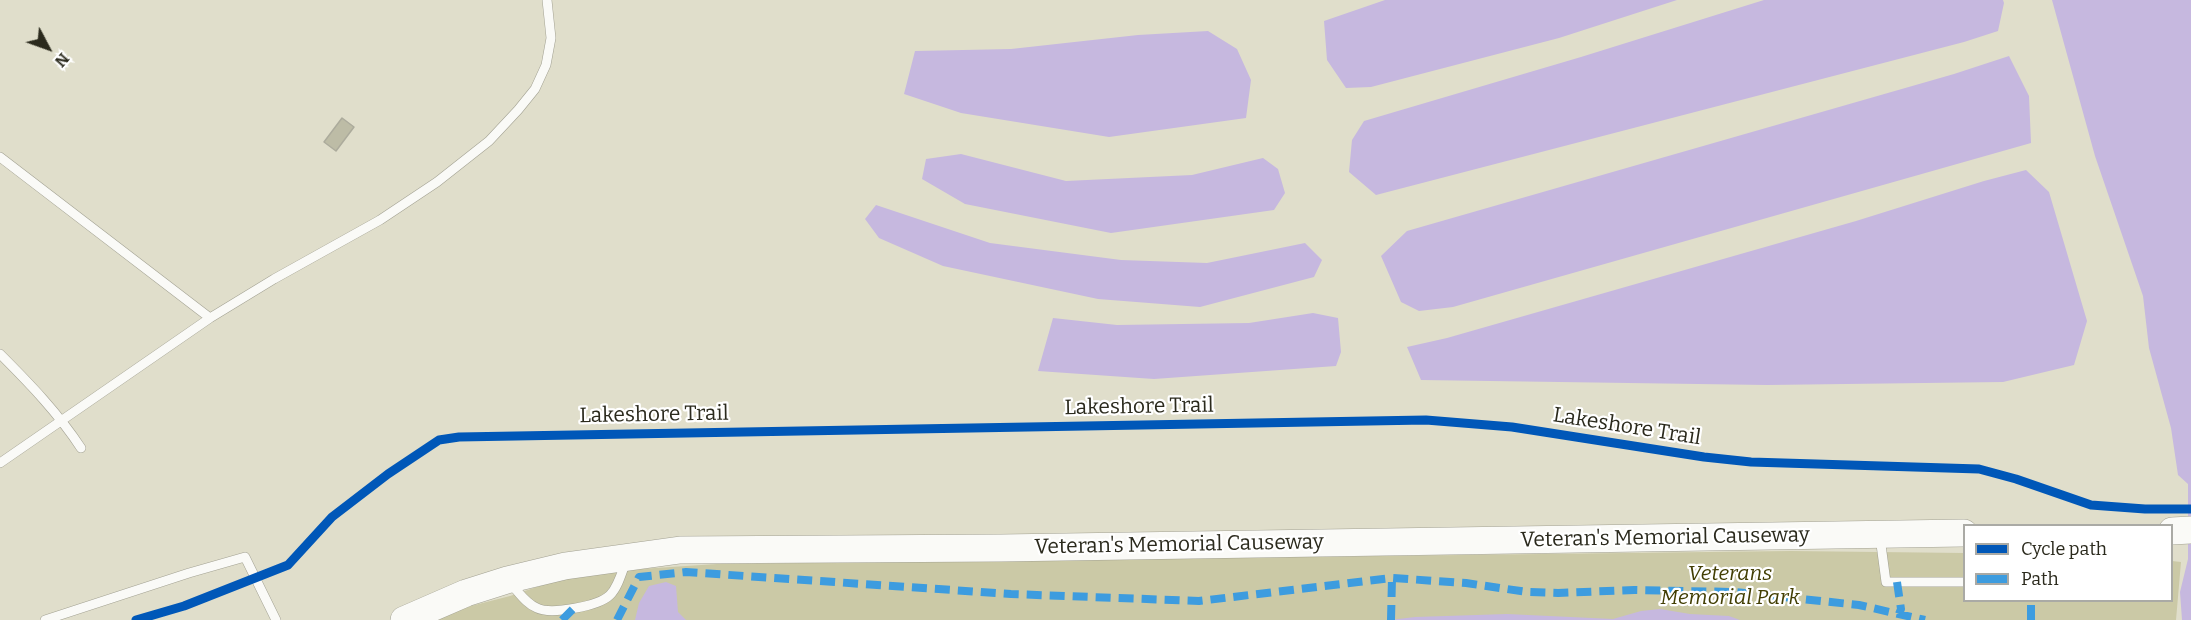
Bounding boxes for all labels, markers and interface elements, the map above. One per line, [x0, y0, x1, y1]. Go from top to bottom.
north arrow [18, 18, 78, 78]
text: N [51, 49, 73, 71]
street label: Lakeshore Trail [1064, 393, 1214, 421]
street label: Lakeshore Trail [579, 401, 729, 429]
street label: Lakeshore Trail [1551, 403, 1703, 451]
street label: Veteran's Memorial Causeway [1520, 523, 1810, 553]
legend [1963, 524, 2173, 602]
street label: Veteran's Memorial Causeway [1034, 530, 1324, 560]
text: Cycle path [2021, 538, 2107, 560]
park label: Veterans Memorial Park [1660, 561, 1800, 611]
text: Path [2021, 568, 2059, 590]

